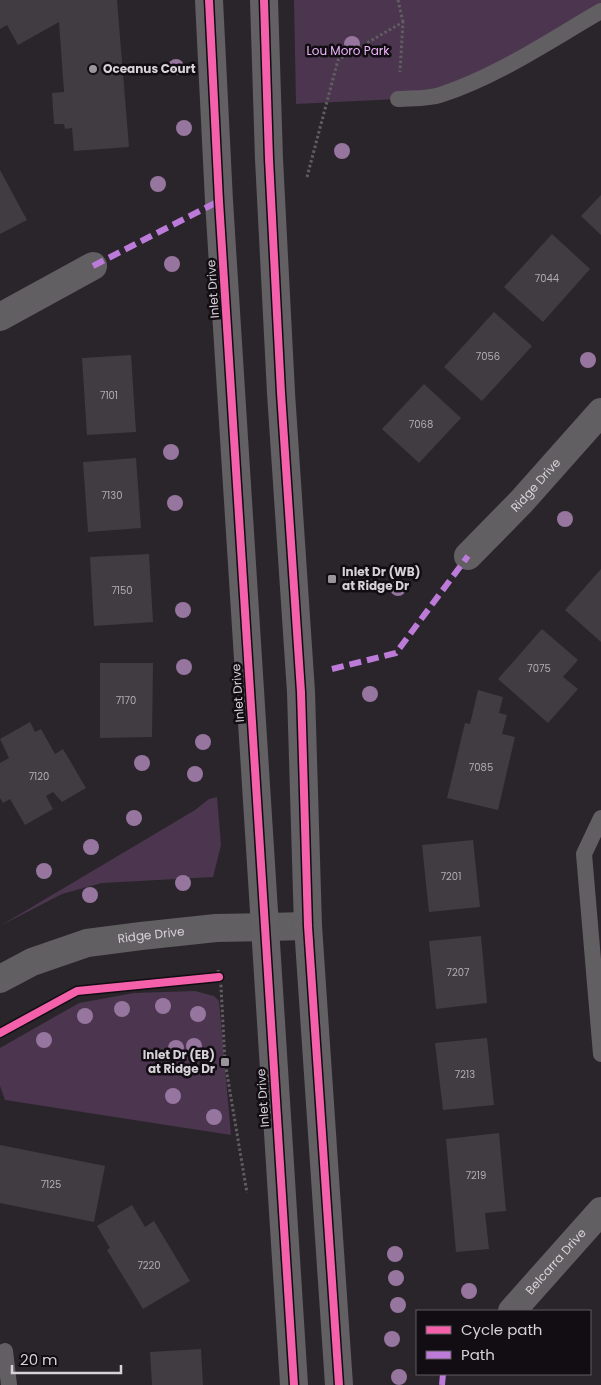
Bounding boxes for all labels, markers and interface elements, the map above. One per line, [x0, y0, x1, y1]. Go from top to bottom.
park label: Lou Moro Park [307, 42, 390, 59]
place label: Oceanus Court [103, 60, 196, 77]
marker: Oceanus Court [87, 63, 99, 75]
street label: Inlet Drive [202, 259, 223, 319]
house number: 7044 [535, 271, 559, 286]
house number: 7056 [476, 349, 500, 364]
house number: 7101 [100, 388, 118, 403]
house number: 7068 [409, 417, 433, 432]
street label: Ridge Drive [507, 454, 564, 516]
house number: 7130 [102, 488, 122, 503]
place label: Inlet Dr (WB) at Ridge Dr [342, 563, 420, 594]
marker: Inlet Dr (WB) at Ridge Dr [326, 573, 338, 585]
house number: 7150 [111, 583, 133, 598]
house number: 7075 [527, 661, 551, 676]
street label: Inlet Drive [227, 663, 248, 723]
house number: 7170 [116, 693, 136, 708]
house number: 7085 [469, 760, 493, 775]
house number: 7120 [29, 769, 49, 784]
house number: 7201 [441, 869, 461, 884]
street label: Ridge Drive [117, 922, 185, 947]
house number: 7207 [447, 965, 470, 980]
place label: Inlet Dr (EB) at Ridge Dr [143, 1046, 215, 1077]
marker: Inlet Dr (EB) at Ridge Dr [219, 1056, 231, 1068]
house number: 7213 [455, 1067, 475, 1082]
street label: Inlet Drive [252, 1068, 273, 1128]
house number: 7219 [466, 1168, 486, 1183]
house number: 7125 [41, 1177, 61, 1192]
street label: Belcarra Drive [521, 1224, 590, 1298]
house number: 7220 [137, 1258, 161, 1273]
legend [416, 1310, 591, 1375]
text: Cycle path [461, 1319, 542, 1340]
scale bar [12, 1342, 121, 1374]
text: Path [461, 1344, 495, 1365]
text: 20 m [20, 1349, 58, 1370]

